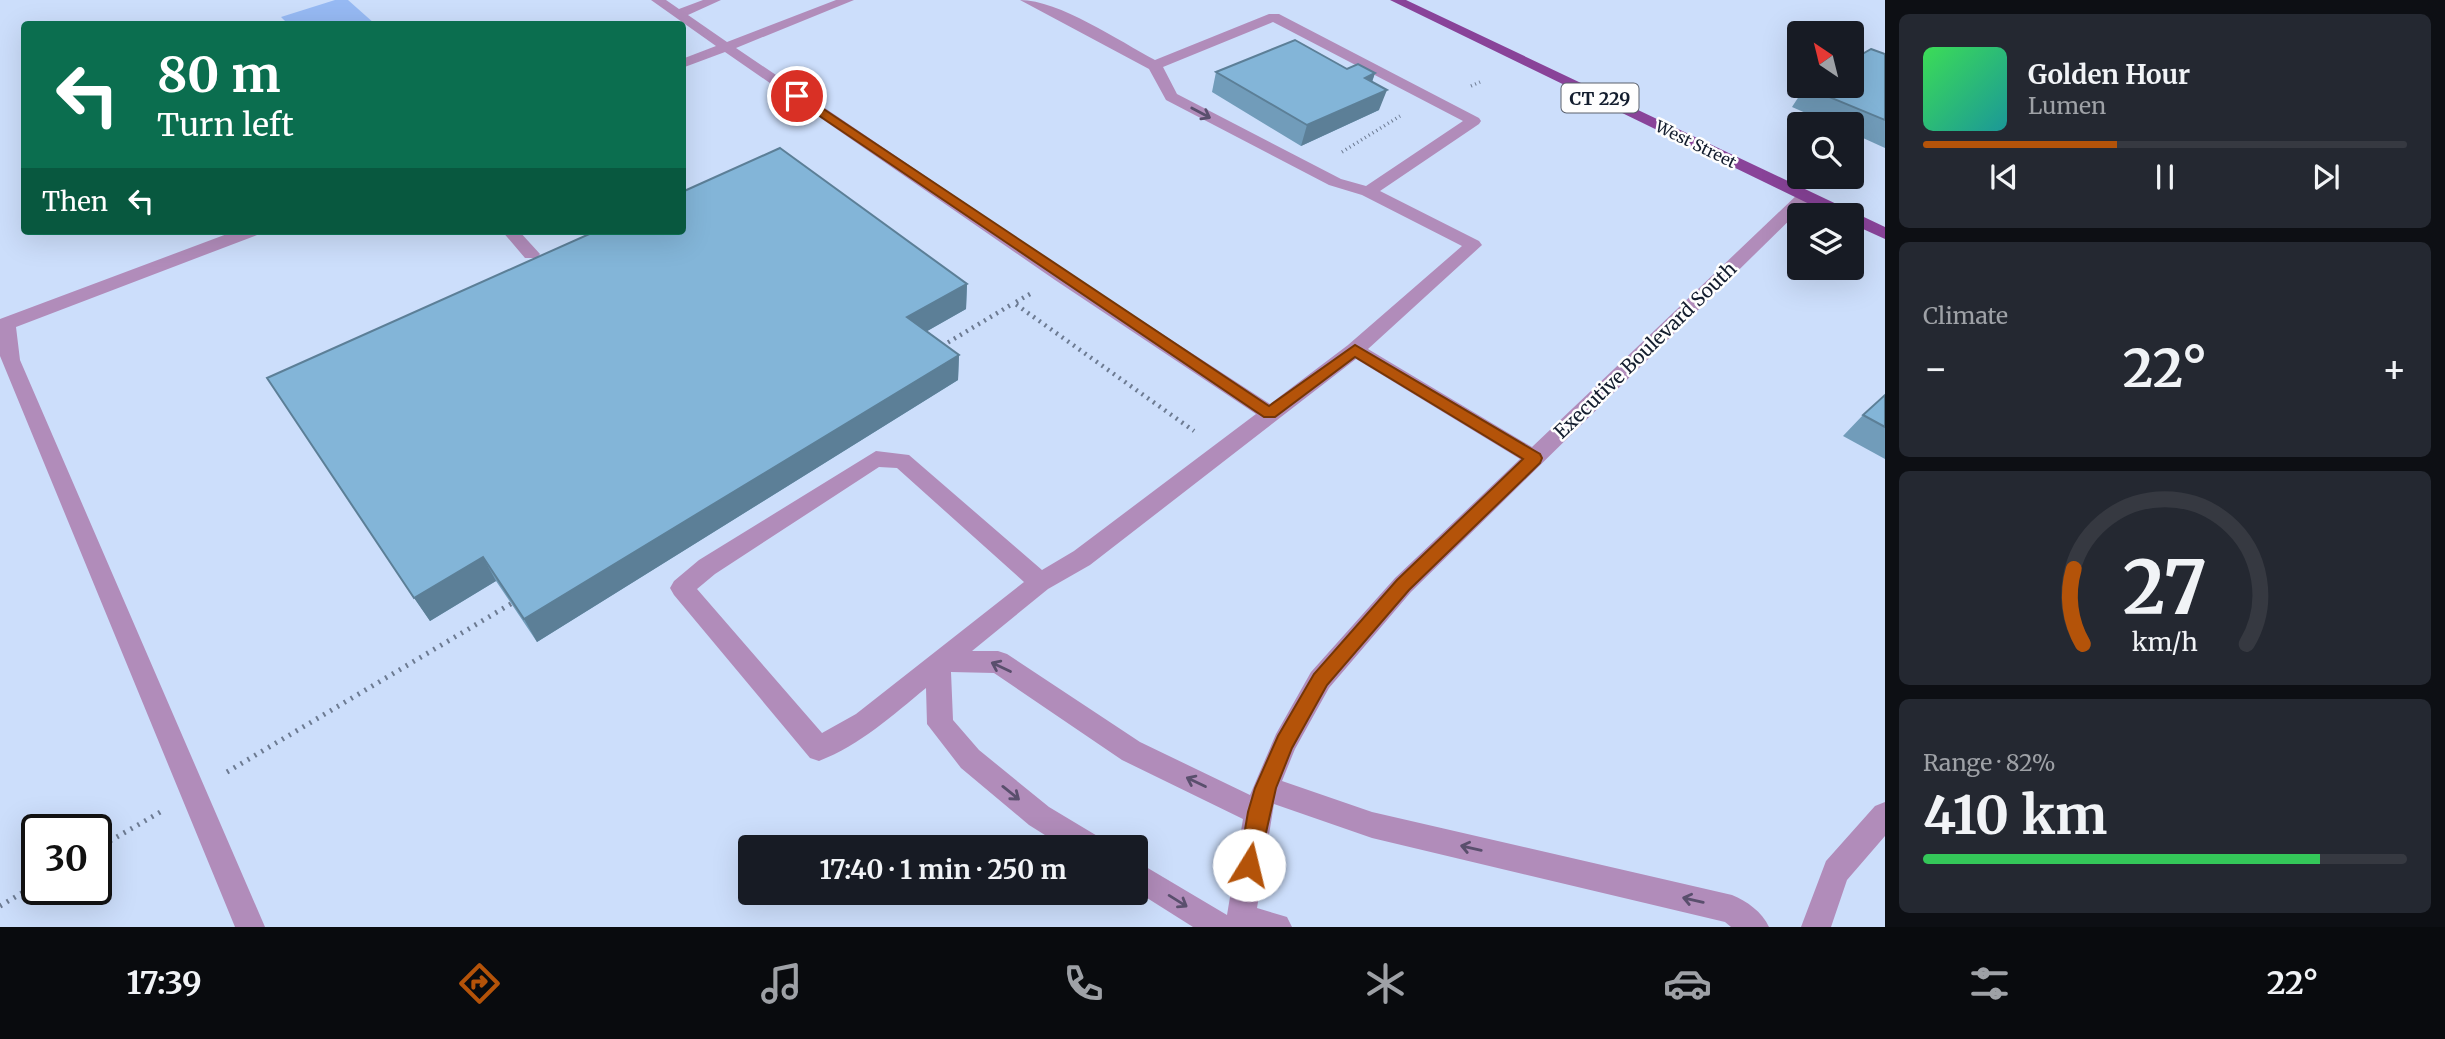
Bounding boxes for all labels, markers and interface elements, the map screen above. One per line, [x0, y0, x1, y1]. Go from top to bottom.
north arrow [1787, 21, 1864, 98]
map controls [1787, 21, 1864, 280]
text: 80 m [157, 44, 280, 105]
icon: left [42, 49, 133, 140]
text: Golden Hour [2028, 58, 2190, 91]
pin [767, 66, 827, 126]
icon: arrive [778, 77, 816, 115]
road number: CT 229 [1562, 84, 1638, 113]
text: Lumen [2028, 91, 2106, 120]
text: Turn left [157, 105, 294, 145]
one-way arrow [1190, 106, 1211, 120]
button: search [1787, 112, 1864, 189]
street label: West Street [1651, 115, 1740, 172]
icon: previous [1985, 158, 2023, 196]
icon: pause [2146, 158, 2184, 196]
icon: next [2307, 158, 2345, 196]
icon: left [122, 182, 160, 220]
text: Then [42, 185, 108, 218]
button: layers [1787, 203, 1864, 280]
street label: Executive Boulevard South [1549, 256, 1741, 443]
text: Climate [1923, 301, 2008, 330]
text: 22° [2123, 336, 2207, 401]
text: − [1923, 345, 1948, 392]
text: + [2382, 345, 2407, 392]
text: 27 [2123, 542, 2207, 634]
text: km/h [2132, 625, 2198, 657]
one-way arrow [991, 660, 1012, 673]
text: Range · 82% [1923, 748, 2056, 777]
one-way arrow [1186, 775, 1207, 788]
text: 410 km [1923, 783, 2107, 848]
one-way arrow [1001, 785, 1019, 800]
speed limit sign: 30 [21, 814, 112, 905]
position arrow [1212, 828, 1286, 902]
one-way arrow [1460, 841, 1483, 854]
text: 17:40 · 1 min · 250 m [819, 853, 1067, 886]
one-way arrow [1682, 893, 1705, 906]
one-way arrow [1167, 895, 1187, 909]
icon: directions [455, 959, 504, 1008]
icon: music [757, 959, 806, 1008]
icon: phone [1059, 959, 1108, 1008]
icon: climate [1361, 959, 1410, 1008]
icon: car [1663, 959, 1712, 1008]
icon: filters [1965, 959, 2014, 1008]
text: 17:39 [126, 963, 202, 1003]
text: 22° [2267, 963, 2319, 1003]

